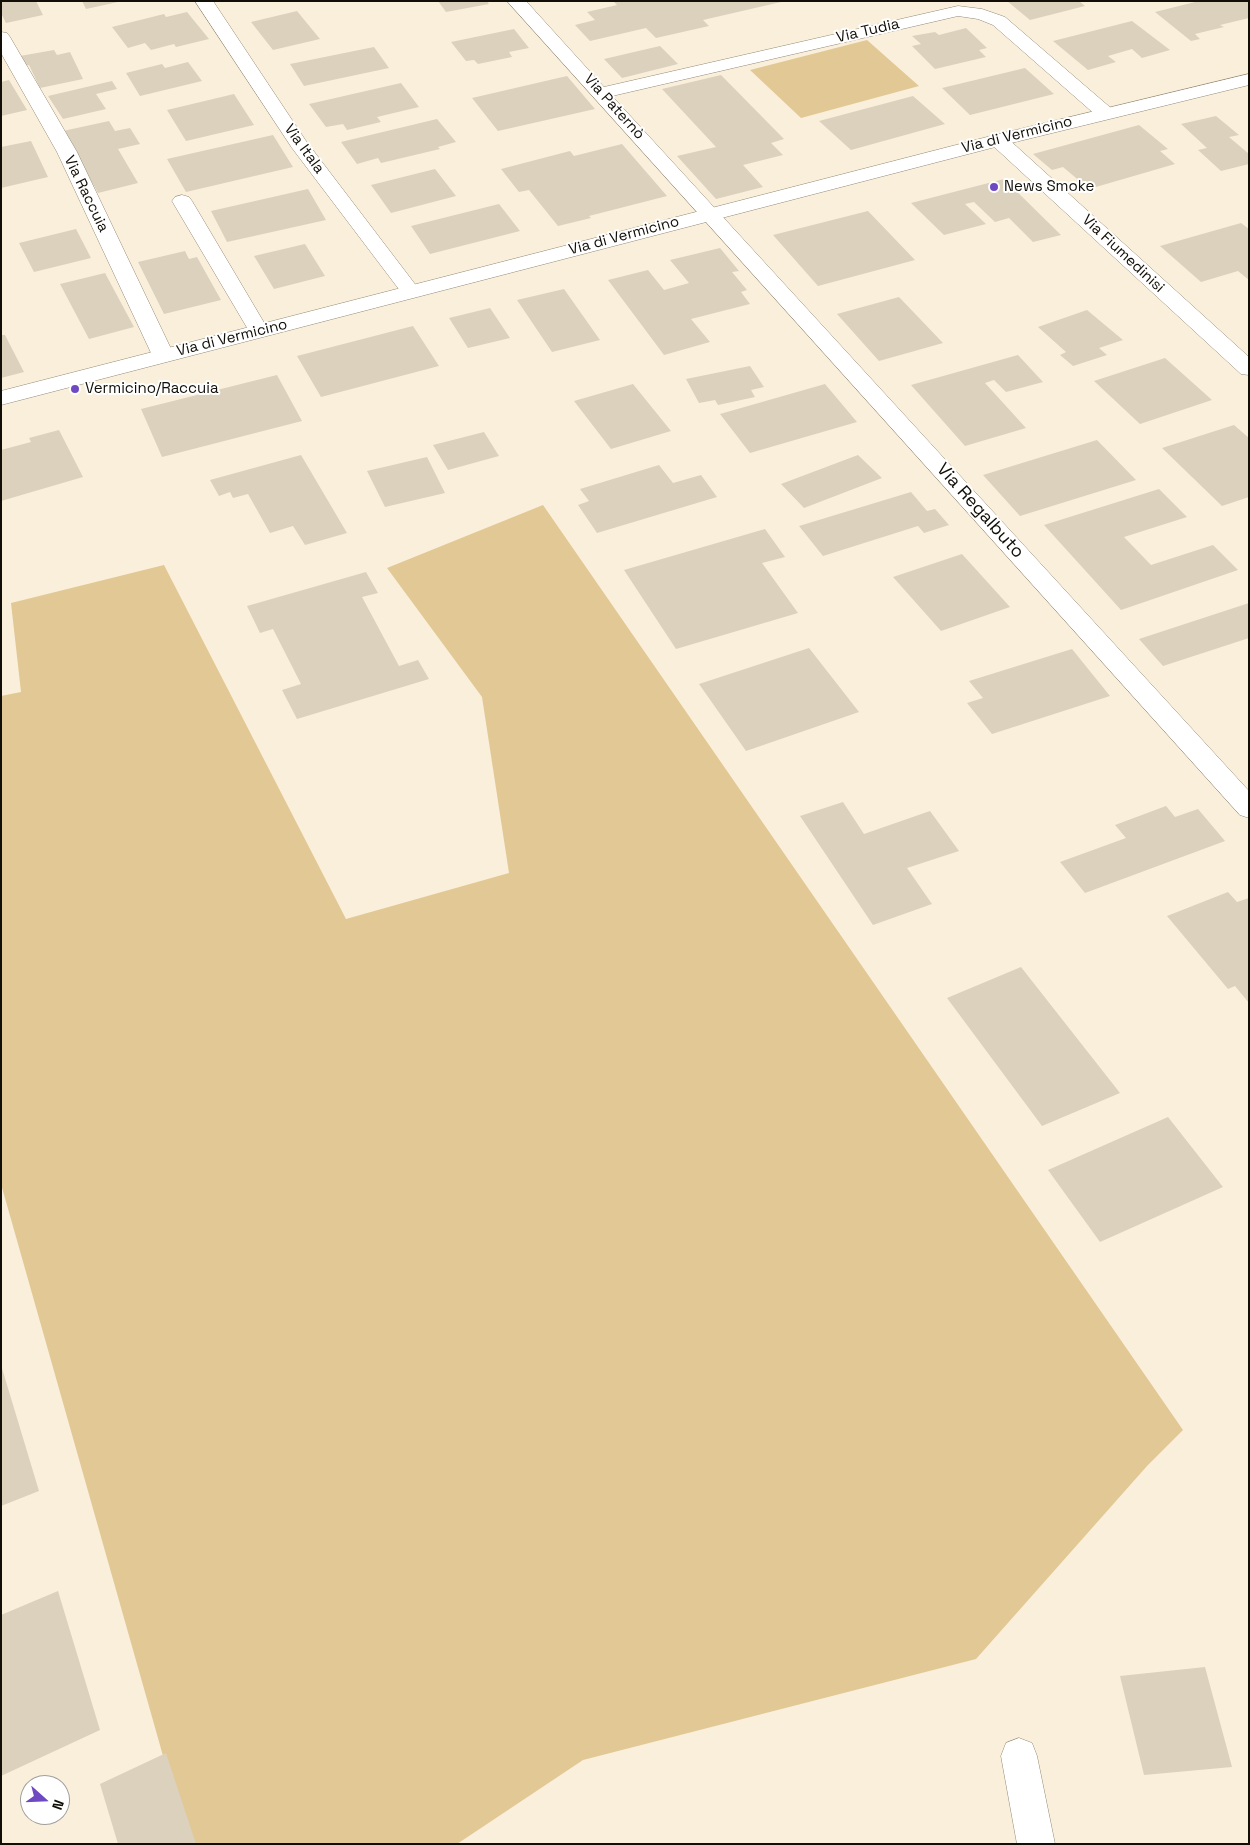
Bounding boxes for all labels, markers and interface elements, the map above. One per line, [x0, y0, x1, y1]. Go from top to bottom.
street label: Via Tudia [835, 15, 901, 47]
street label: Via Paternò [580, 70, 648, 144]
street label: Via di Vermicino [960, 113, 1074, 157]
street label: Via Itala [280, 121, 328, 177]
street label: Via Raccuia [60, 153, 112, 235]
place label: News Smoke [1004, 178, 1094, 196]
marker: News Smoke [988, 181, 1000, 193]
street label: Via Fiumedinisi [1078, 211, 1168, 297]
street label: Via di Vermicino [567, 213, 681, 259]
street label: Via di Vermicino [175, 316, 289, 360]
place label: Vermicino/Raccuia [85, 380, 219, 398]
marker: Vermicino/Raccuia [69, 383, 81, 395]
street label: Via Regalbuto [932, 459, 1028, 563]
north arrow [20, 1775, 70, 1825]
text: N [48, 1797, 68, 1812]

